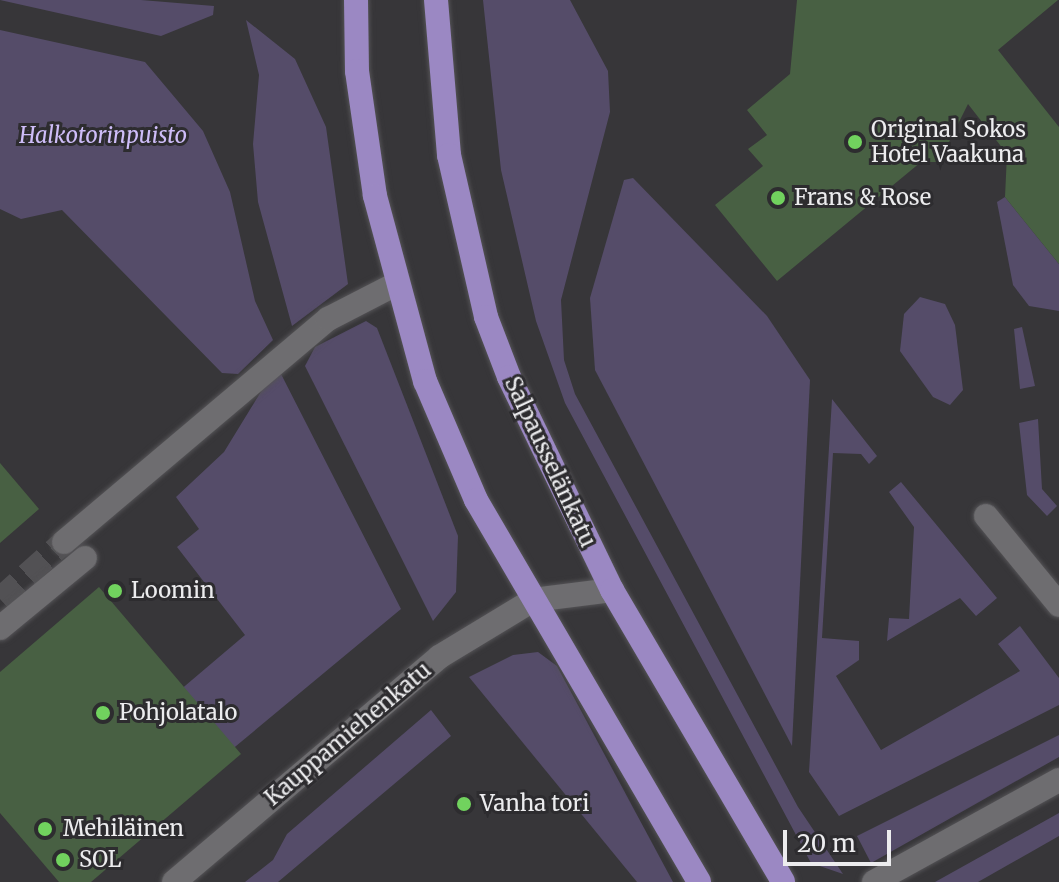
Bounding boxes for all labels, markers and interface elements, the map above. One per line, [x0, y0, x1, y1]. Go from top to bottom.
place label: Original Sokos Hotel Vaakuna [871, 116, 1026, 168]
park label: Halkotorinpuisto [19, 123, 187, 149]
marker: Original Sokos Hotel Vaakuna [846, 133, 864, 151]
place label: Frans & Rose [794, 185, 931, 211]
marker: Frans & Rose [769, 189, 787, 207]
street label: Salpausselänkatu [499, 373, 601, 551]
place label: Loomin [131, 578, 215, 604]
marker: Loomin [106, 582, 124, 600]
street label: Kauppamiehenkatu [260, 657, 436, 811]
place label: Pohjolatalo [119, 700, 237, 726]
marker: Pohjolatalo [94, 704, 112, 722]
place label: Vanha tori [480, 791, 589, 817]
marker: Vanha tori [455, 795, 473, 813]
scale bar [787, 814, 895, 864]
place label: Mehiläinen [63, 816, 184, 842]
marker: Mehiläinen [34, 818, 56, 840]
text: 20 m [797, 828, 856, 859]
place label: SOL [79, 847, 121, 873]
marker: SOL [54, 851, 72, 869]

